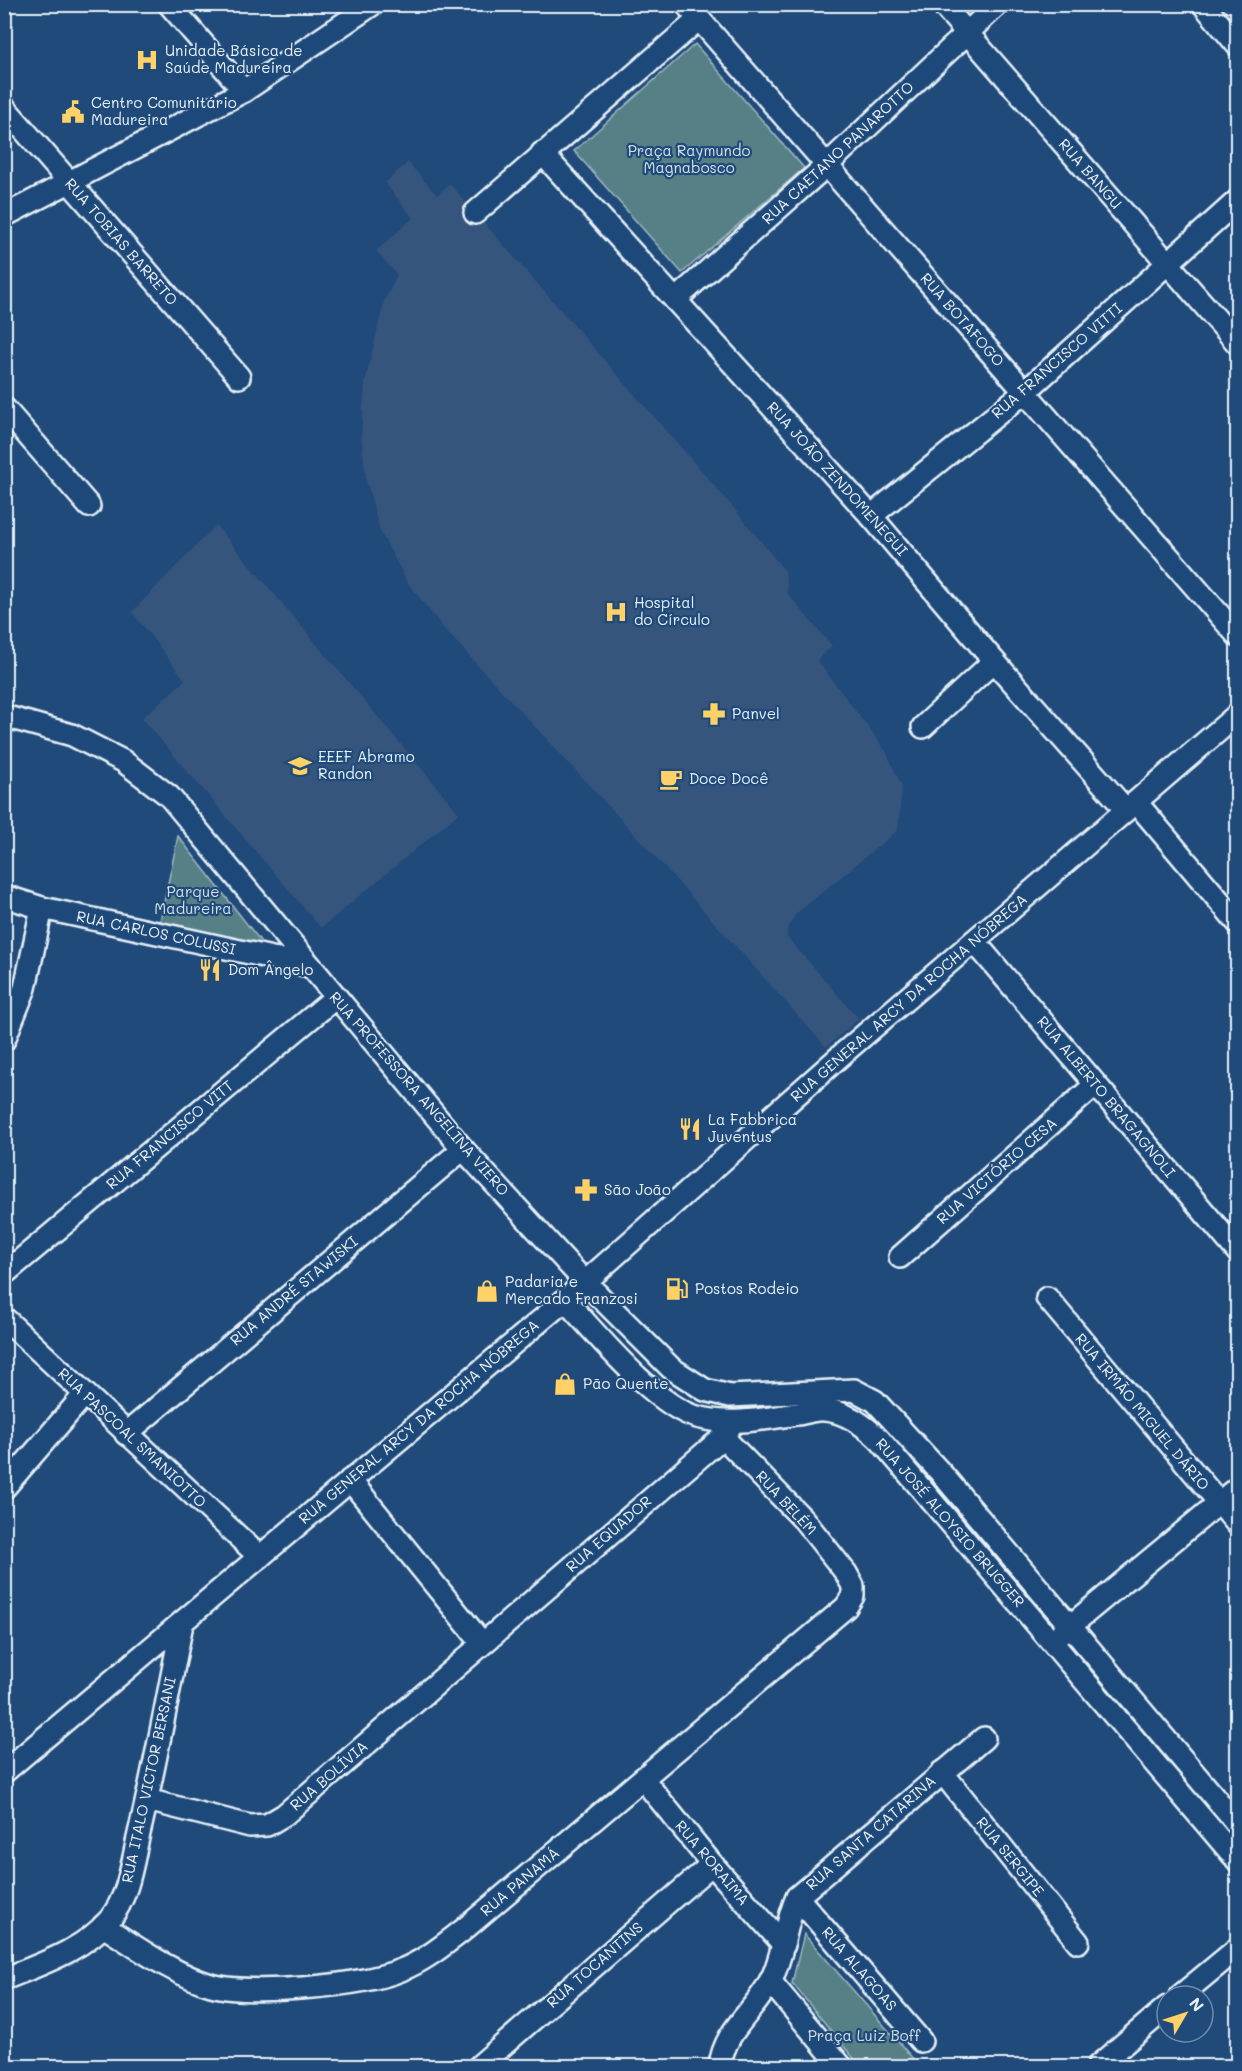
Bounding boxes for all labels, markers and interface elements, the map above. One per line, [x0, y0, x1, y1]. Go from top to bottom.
place label: Unidade Básica de Saúde Madureira [165, 40, 303, 77]
hospital icon: Unidade Básica de Saúde Madureira [134, 47, 160, 73]
street label: RUA CAETANO PANAROTTO [757, 76, 918, 228]
place label: Centro Comunitário Madureira [91, 92, 237, 129]
public building icon: Centro Comunitário Madureira [60, 99, 86, 125]
street label: RUA BANGU [1055, 134, 1127, 213]
park label: Praça Raymundo Magnabosco [628, 140, 750, 177]
street label: RUA TOBIAS BARRETO [61, 174, 183, 309]
street label: RUA BOTAFOGO [917, 268, 1009, 371]
street label: RUA FRANCISCO VITTI [987, 298, 1126, 423]
street label: RUA JOÃO ZENDOMENEGUI [763, 397, 913, 560]
place label: Hospital do Círculo [634, 592, 710, 629]
hospital icon: Hospital do Círculo [603, 599, 629, 625]
pharmacy icon: Panvel [701, 701, 727, 727]
place label: Panvel [732, 703, 780, 723]
place label: EEEF Abramo Randon [318, 746, 415, 783]
school or university icon: EEEF Abramo Randon [287, 753, 313, 779]
cafe icon: Doce Docê [658, 766, 684, 792]
place label: Doce Docê [689, 768, 768, 788]
park label: Parque Madureira [154, 881, 232, 918]
street label: RUA GENERAL ARCY DA ROCHA NÓBREGA [786, 889, 1031, 1106]
street label: RUA CARLOS COLUSSI [75, 905, 238, 959]
restaurant icon: Dom Ângelo [197, 957, 223, 983]
place label: Dom Ângelo [228, 959, 313, 979]
street label: RUA PROFESSORA ANGELINA VIERO [326, 987, 514, 1200]
street label: RUA ALBERTO BRAGAGNOLI [1033, 1011, 1181, 1182]
street label: RUA FRANCISCO VITT [102, 1075, 237, 1193]
place label: La Fabbrica Juventus [708, 1109, 797, 1146]
street label: RUA VICTÓRIO CESA [932, 1113, 1061, 1228]
restaurant icon: La Fabbrica Juventus [677, 1116, 703, 1142]
pharmacy icon: São João [573, 1177, 599, 1203]
place label: São João [604, 1179, 671, 1199]
street label: RUA ANDRÉ STAWISKI [225, 1231, 362, 1350]
place label: Padaria e Mercado Franzosi [505, 1271, 638, 1308]
fuel station icon: Postos Rodeio [664, 1276, 690, 1302]
shop icon: Padaria e Mercado Franzosi [474, 1278, 500, 1304]
place label: Postos Rodeio [695, 1278, 799, 1298]
street label: RUA GENERAL ARCY DA ROCHA NÓBREGA [294, 1315, 543, 1528]
street label: RUA IRMÃO MIGUEL DÁRIO [1071, 1329, 1214, 1494]
street label: RUA PASCOAL SMANIOTTO [54, 1363, 211, 1512]
shop icon: Pão Quente [552, 1371, 578, 1397]
place label: Pão Quente [583, 1373, 669, 1393]
street label: RUA JOSÉ ALOYSIO BRUGGER [872, 1434, 1030, 1611]
street label: RUA BELÉM [752, 1466, 822, 1539]
street label: RUA EQUADOR [561, 1491, 655, 1576]
street label: RUA ITALO VICTOR BERSANI [116, 1674, 180, 1885]
street label: RUA BOLÍVIA [285, 1736, 372, 1815]
street label: RUA SANTA CATARINA [801, 1770, 939, 1894]
street label: RUA SERGIPE [973, 1812, 1049, 1901]
street label: RUA RORAIMA [671, 1816, 754, 1909]
street label: RUA PANAMÁ [476, 1842, 563, 1920]
street label: RUA TOCANTINS [542, 1917, 647, 2012]
street label: RUA ALAGOAS [818, 1922, 902, 2015]
north arrow [1155, 1984, 1215, 2044]
text: N [1185, 1993, 1209, 2016]
park label: Praça Luiz Boff [808, 2025, 922, 2045]

